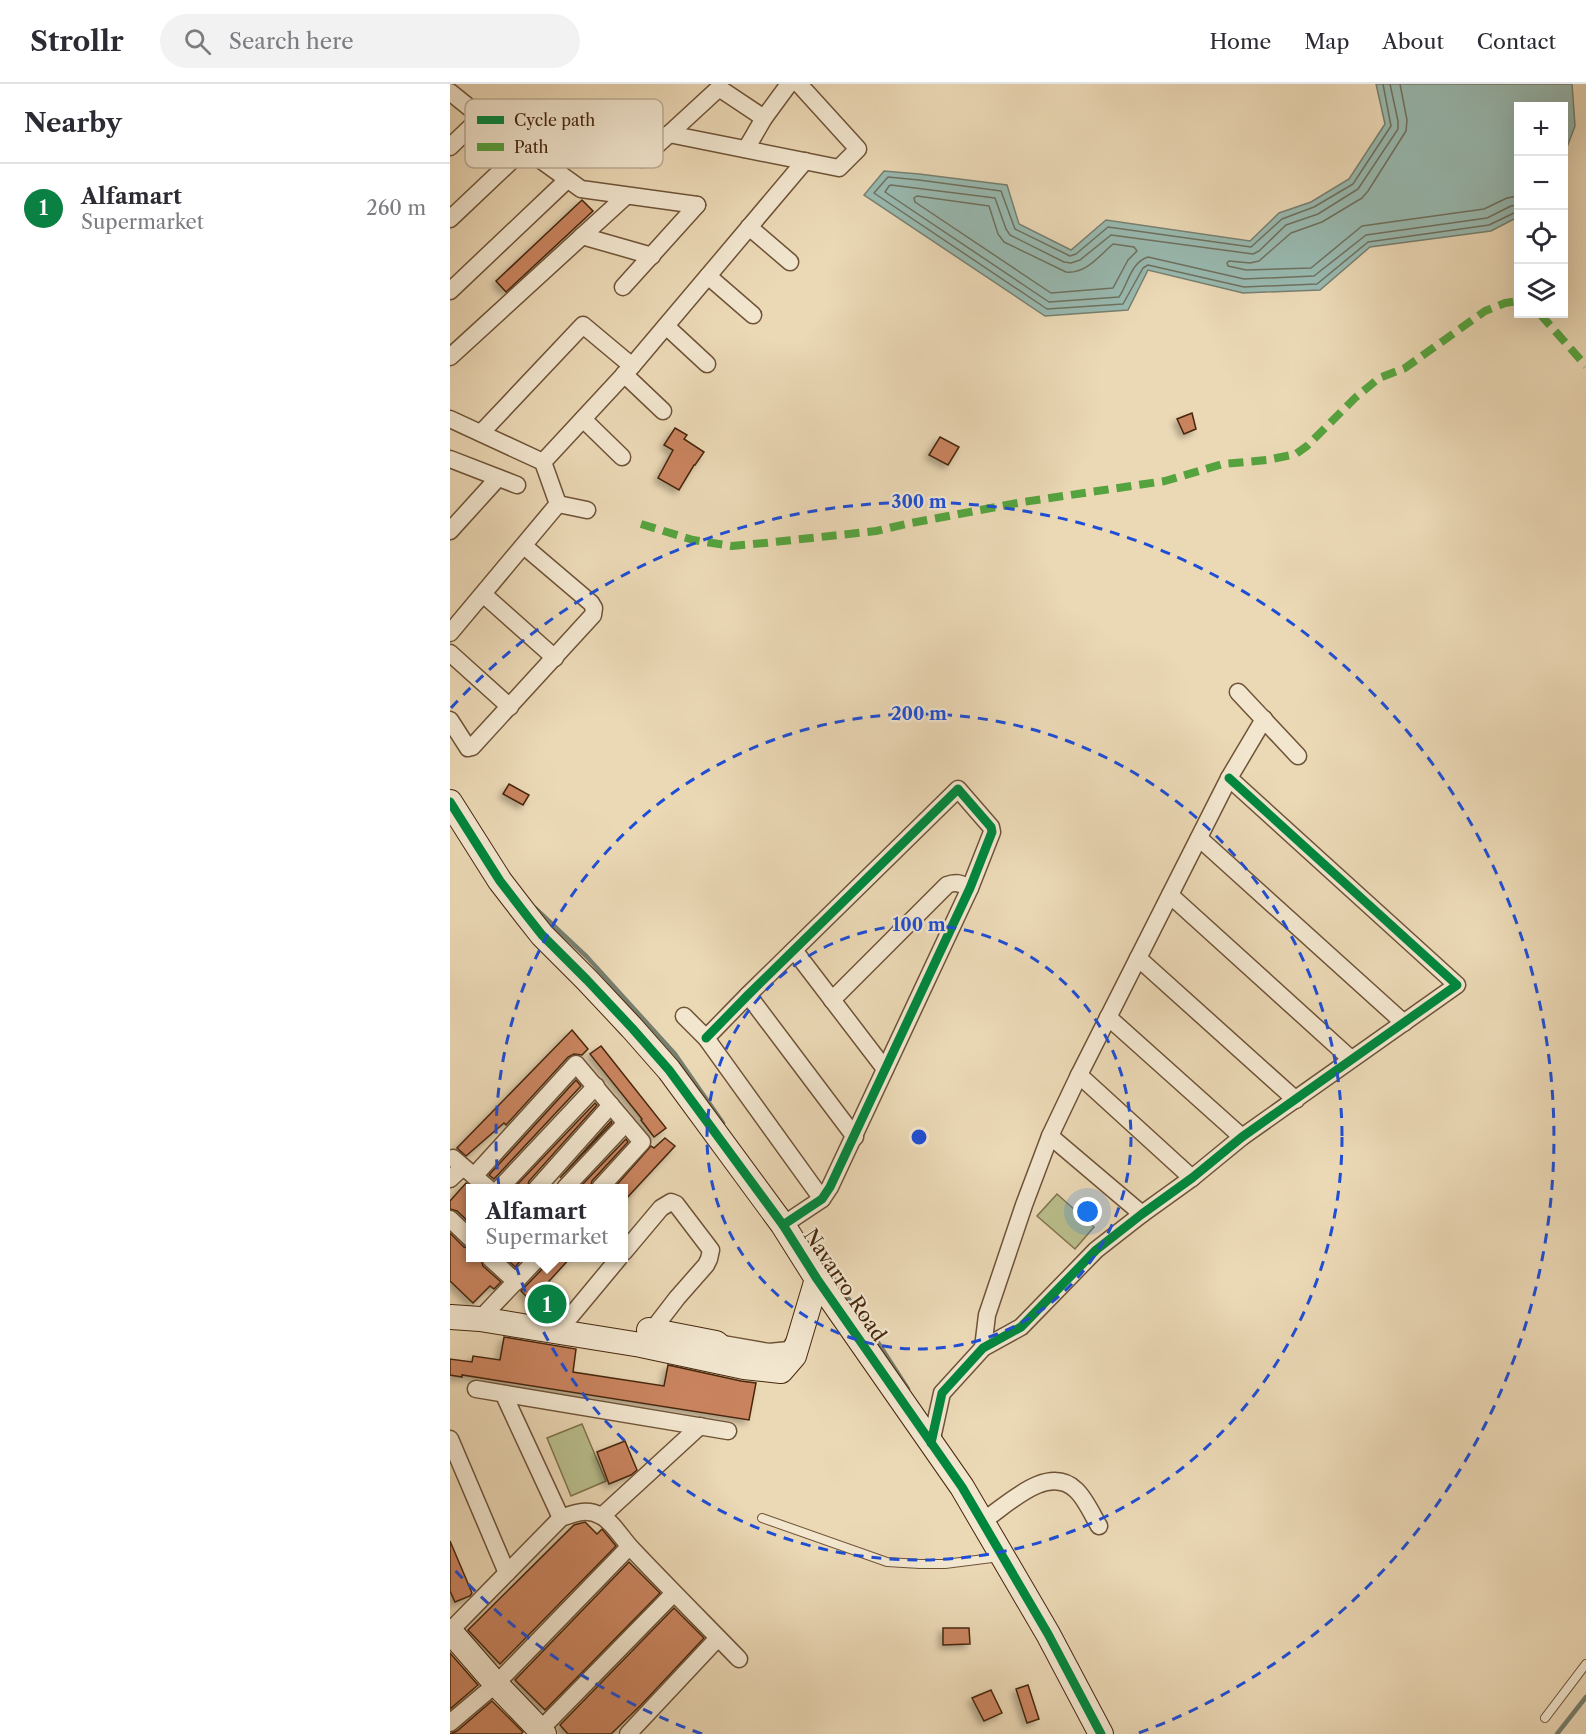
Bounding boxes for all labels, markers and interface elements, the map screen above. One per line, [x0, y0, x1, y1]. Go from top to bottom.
search box [160, 14, 580, 68]
text: Strollr [30, 24, 124, 58]
icon: search [181, 25, 214, 58]
text: Search here [229, 28, 353, 55]
text: Home [1210, 29, 1271, 54]
text: Map [1304, 29, 1349, 54]
text: About [1382, 29, 1444, 54]
text: Contact [1477, 29, 1556, 54]
legend [465, 99, 663, 168]
map controls [1514, 102, 1568, 318]
button: + [1514, 102, 1568, 156]
text: Nearby [24, 107, 122, 139]
text: Cycle path [514, 110, 595, 130]
text: Path [514, 137, 548, 157]
button: − [1514, 156, 1568, 210]
text: Alfamart [81, 183, 182, 210]
text: 1 [39, 196, 48, 220]
text: 260 m [366, 196, 426, 220]
text: Supermarket [81, 210, 204, 234]
button: locate [1514, 210, 1568, 264]
button: layers [1514, 264, 1568, 318]
text: 300 m [891, 491, 947, 513]
text: 200 m [891, 703, 947, 725]
text: 100 m [892, 914, 946, 936]
centre of rings [909, 1127, 929, 1147]
popup [466, 1184, 628, 1262]
your location [1073, 1197, 1102, 1226]
text: Alfamart [486, 1198, 587, 1225]
street label: Navarro Road [799, 1224, 891, 1346]
text: Supermarket [486, 1225, 608, 1249]
pin: 1 [528, 1282, 566, 1326]

